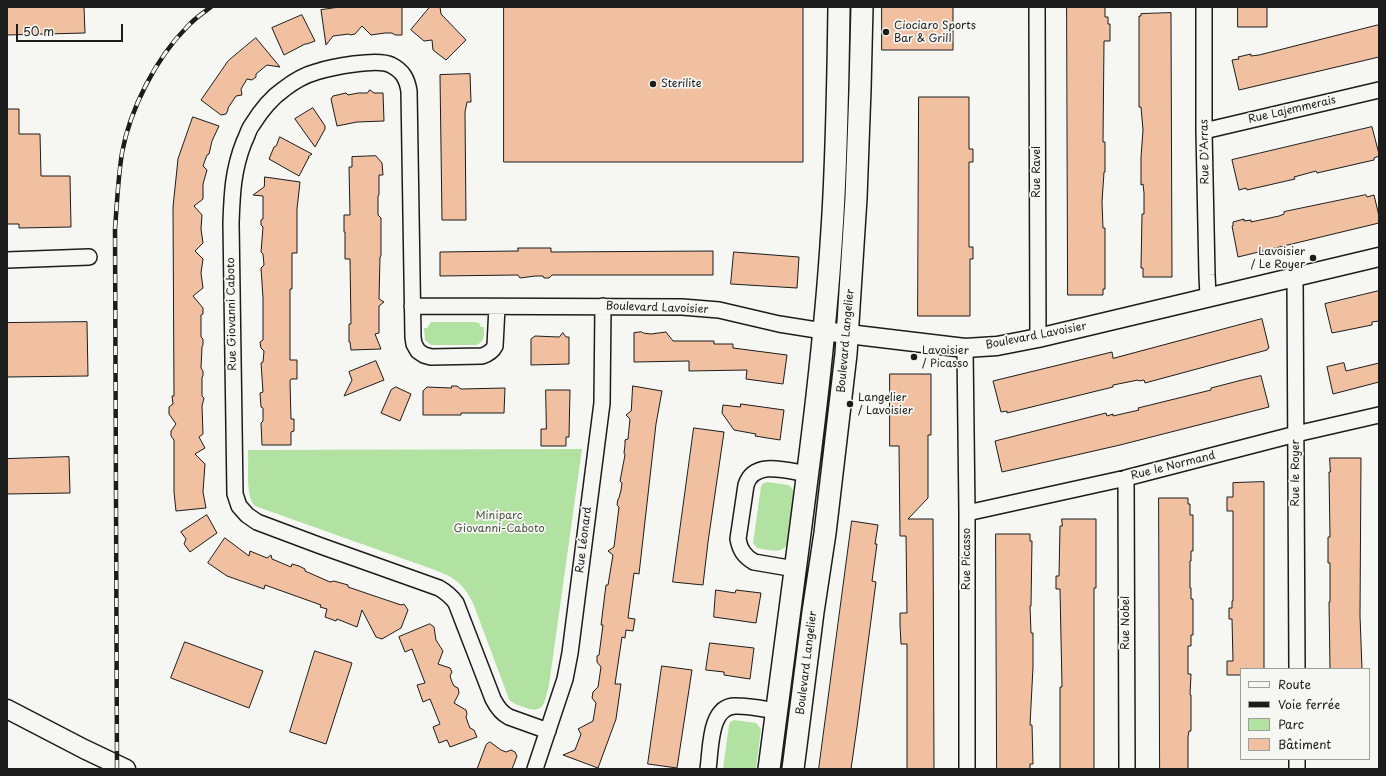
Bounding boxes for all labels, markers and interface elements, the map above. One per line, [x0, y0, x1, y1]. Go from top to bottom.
scale bar [18, 16, 125, 42]
place label: Ciociaro Sports Bar & Grill [894, 19, 976, 45]
text: 50 m [23, 22, 54, 40]
marker: Ciociaro Sports Bar & Grill [881, 27, 891, 37]
place label: Sterilite [661, 77, 702, 91]
marker: Sterilite [648, 79, 658, 89]
street label: Rue Lajemmerais [1247, 93, 1337, 127]
street label: Rue D'Arras [1198, 119, 1212, 185]
street label: Rue Ravel [1030, 146, 1044, 198]
place label: Lavoisier / Le Royer [1251, 245, 1305, 271]
marker: Lavoisier / Le Royer [1308, 253, 1318, 263]
street label: Rue Giovanni Caboto [224, 257, 240, 371]
street label: Boulevard Langelier [835, 288, 857, 394]
street label: Boulevard Lavoisier [605, 300, 709, 316]
street label: Boulevard Lavoisier [984, 320, 1088, 352]
place label: Lavoisier / Picasso [922, 344, 969, 370]
marker: Lavoisier / Picasso [909, 352, 919, 362]
place label: Langelier / Lavoisier [858, 391, 913, 417]
marker: Langelier / Lavoisier [845, 399, 855, 409]
street label: Rue le Royer [1289, 439, 1303, 507]
street label: Rue le Normand [1129, 449, 1217, 483]
street label: Rue Léonard [573, 506, 595, 574]
park label: Miniparc Giovanni-Caboto [453, 509, 545, 535]
street label: Rue Picasso [960, 528, 974, 590]
street label: Rue Nobel [1119, 596, 1133, 650]
street label: Boulevard Langelier [794, 610, 820, 716]
legend [1240, 668, 1370, 760]
text: Route [1278, 675, 1311, 693]
text: Voie ferrée [1278, 695, 1340, 713]
text: Parc [1278, 715, 1304, 733]
text: Bâtiment [1278, 735, 1331, 753]

